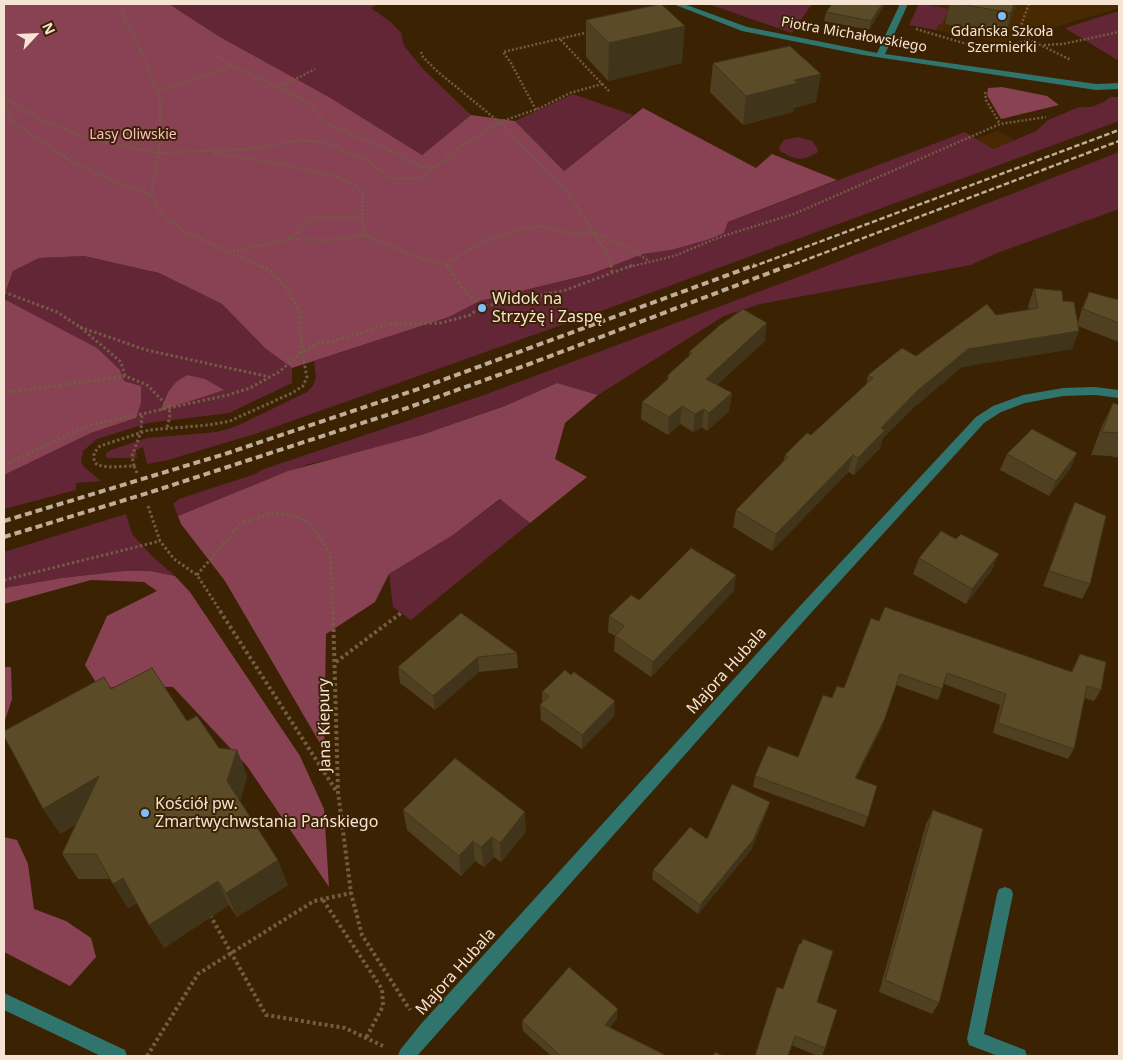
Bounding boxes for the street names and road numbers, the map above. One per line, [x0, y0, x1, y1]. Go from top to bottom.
street label: Piotra Michałowskiego [780, 14, 928, 56]
street label: Majora Hubala [683, 624, 771, 718]
street label: Jana Kiepury [315, 678, 335, 772]
street label: Majora Hubala [412, 925, 500, 1019]

